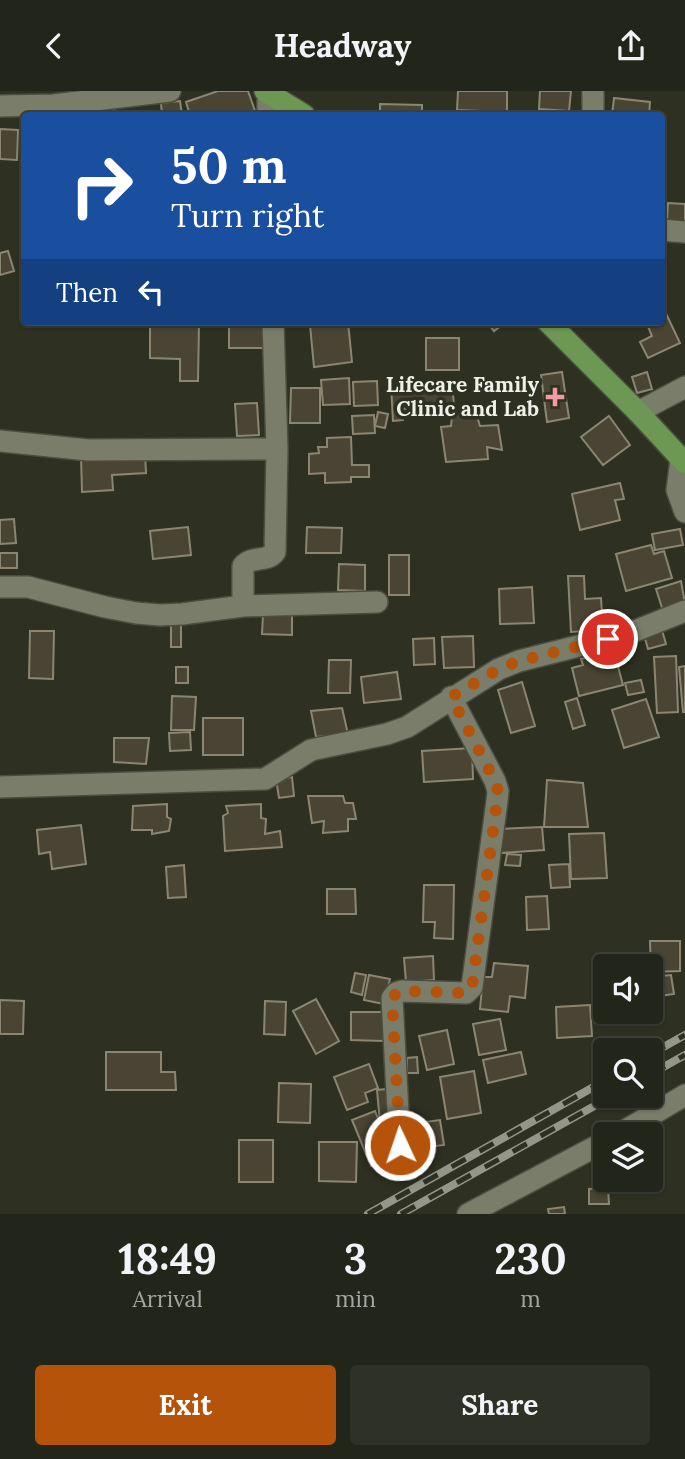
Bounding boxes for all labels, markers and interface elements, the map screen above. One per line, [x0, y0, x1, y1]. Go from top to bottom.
text: Headway [274, 25, 411, 66]
icon: back [35, 27, 73, 65]
icon: share [612, 27, 650, 65]
text: 50 m [171, 134, 287, 196]
icon: right [56, 140, 147, 231]
text: Turn right [171, 195, 324, 236]
icon: left [132, 273, 170, 311]
text: Then [56, 276, 118, 309]
place label: Lifecare Family Clinic and Lab [386, 371, 539, 422]
marker: Lifecare Family Clinic and Lab [545, 387, 565, 407]
pin [578, 609, 638, 669]
icon: arrive [589, 620, 627, 658]
map controls [593, 954, 663, 1192]
button: sound [593, 954, 663, 1024]
button: search [593, 1038, 663, 1108]
position arrow [363, 1108, 437, 1182]
button: layers [593, 1122, 663, 1192]
text: 18:49 [118, 1232, 217, 1286]
text: 3 [344, 1232, 367, 1286]
text: 230 [494, 1232, 567, 1286]
text: Arrival [132, 1284, 203, 1313]
text: min [335, 1284, 376, 1313]
text: m [520, 1284, 541, 1313]
button: Exit [35, 1365, 336, 1445]
button: Share [350, 1365, 650, 1445]

